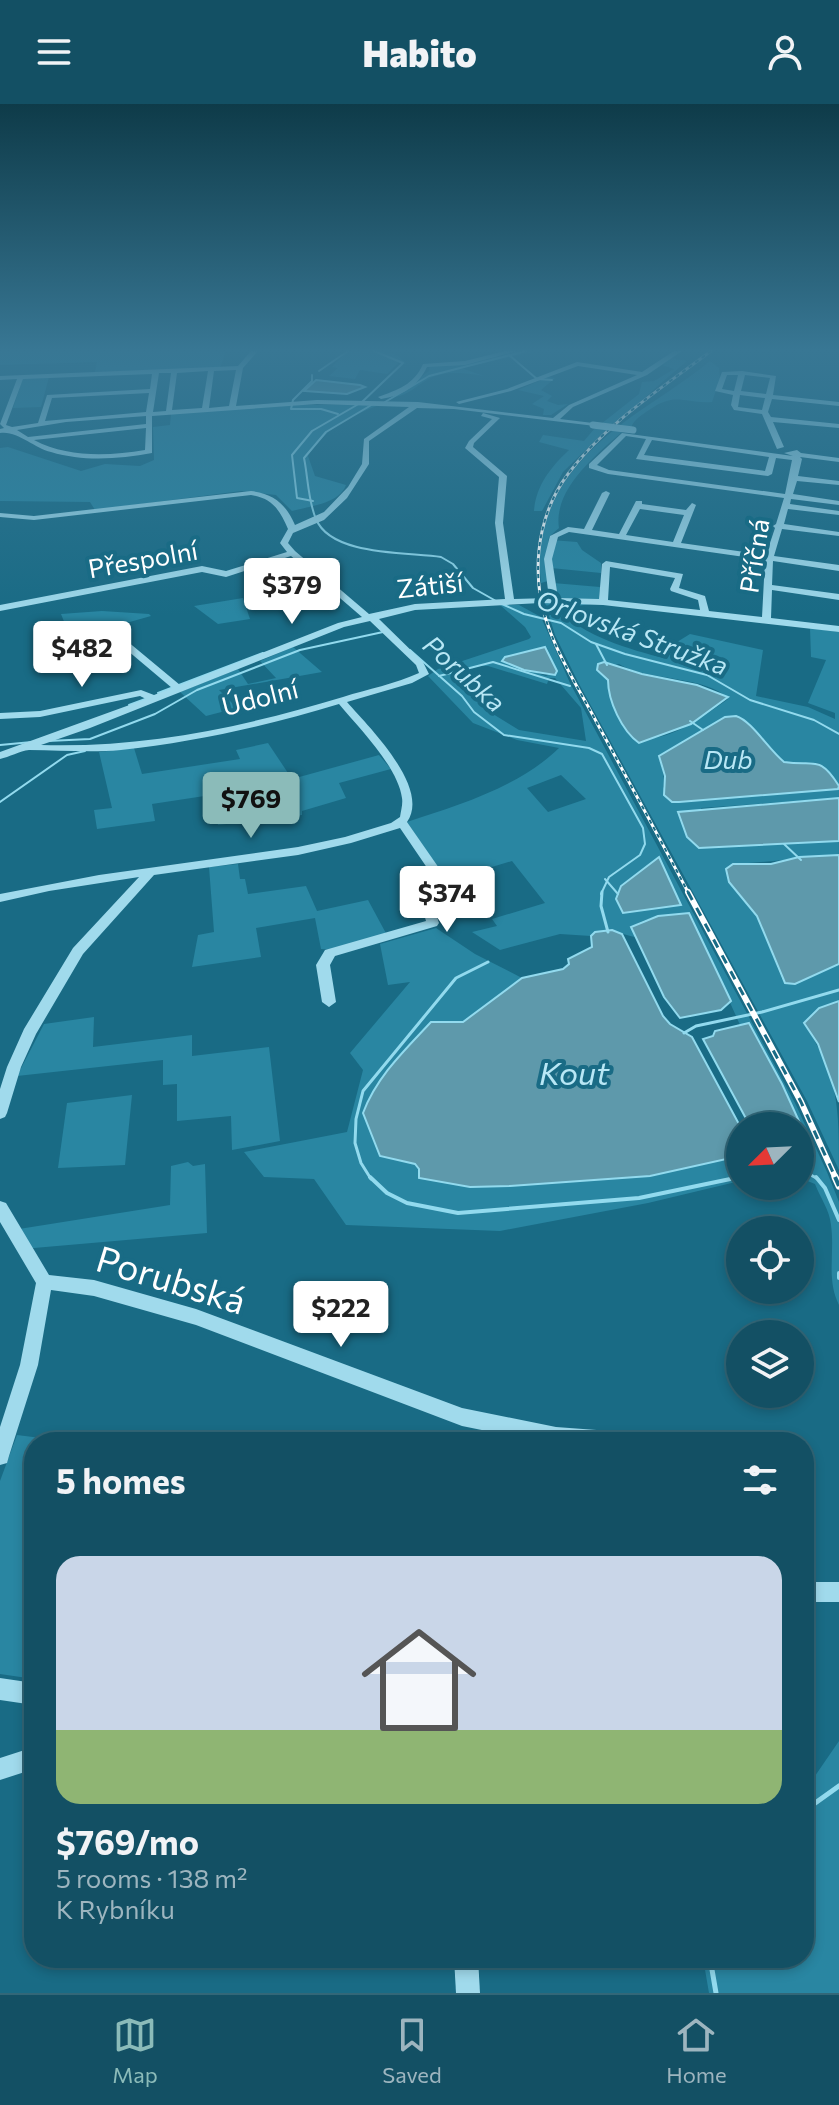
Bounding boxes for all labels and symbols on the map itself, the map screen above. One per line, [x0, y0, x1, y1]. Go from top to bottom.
street label: Příčná [732, 516, 775, 595]
street label: Přespolní [85, 533, 201, 583]
pin: $379 [245, 558, 339, 626]
street label: Zátiší [395, 565, 466, 603]
water label: Orlovská Stružka [533, 583, 732, 681]
pin: $482 [35, 621, 129, 689]
water label: Porubka [418, 628, 512, 718]
street label: Údolní [218, 672, 302, 721]
water label: Dub [703, 743, 753, 774]
pin: $769 [204, 772, 298, 840]
pin: $374 [400, 866, 494, 934]
water label: Kout [539, 1052, 610, 1092]
north arrow [726, 1112, 814, 1200]
street label: Porubská [92, 1235, 251, 1322]
pin: $222 [294, 1281, 388, 1349]

